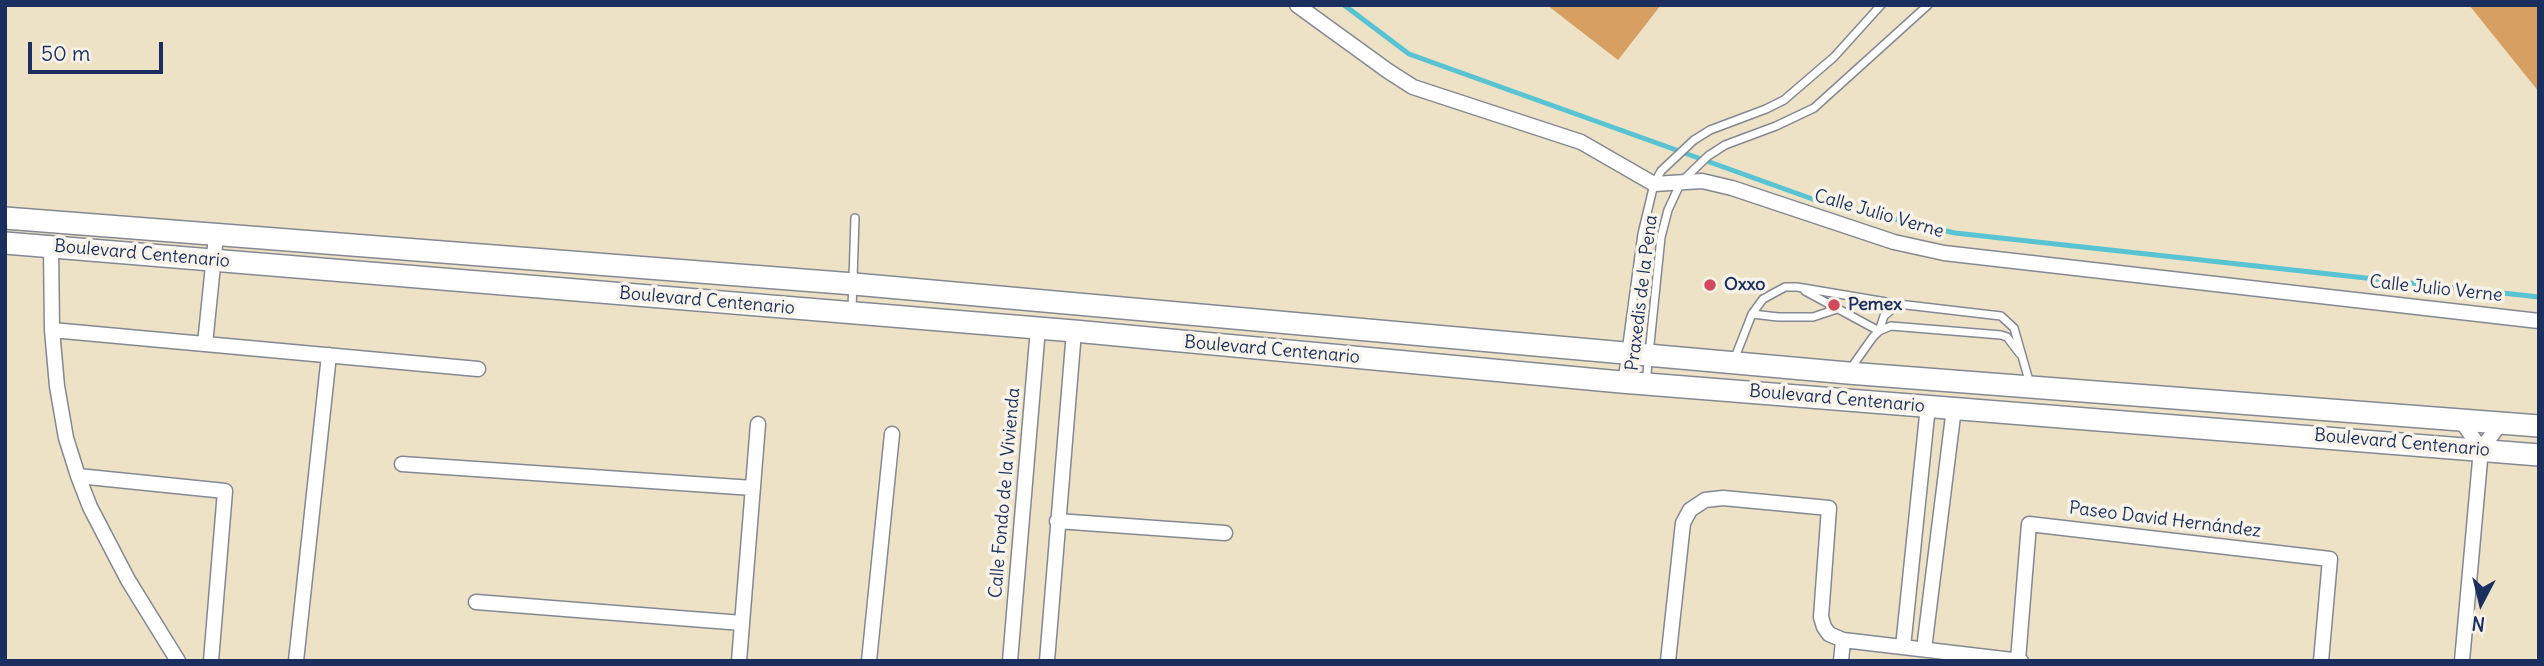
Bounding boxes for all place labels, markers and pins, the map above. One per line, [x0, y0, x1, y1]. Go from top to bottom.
place label: Oxxo [1724, 274, 1765, 296]
marker: Oxxo [1702, 277, 1718, 293]
place label: Pemex [1848, 294, 1902, 316]
marker: Pemex [1826, 297, 1842, 313]

